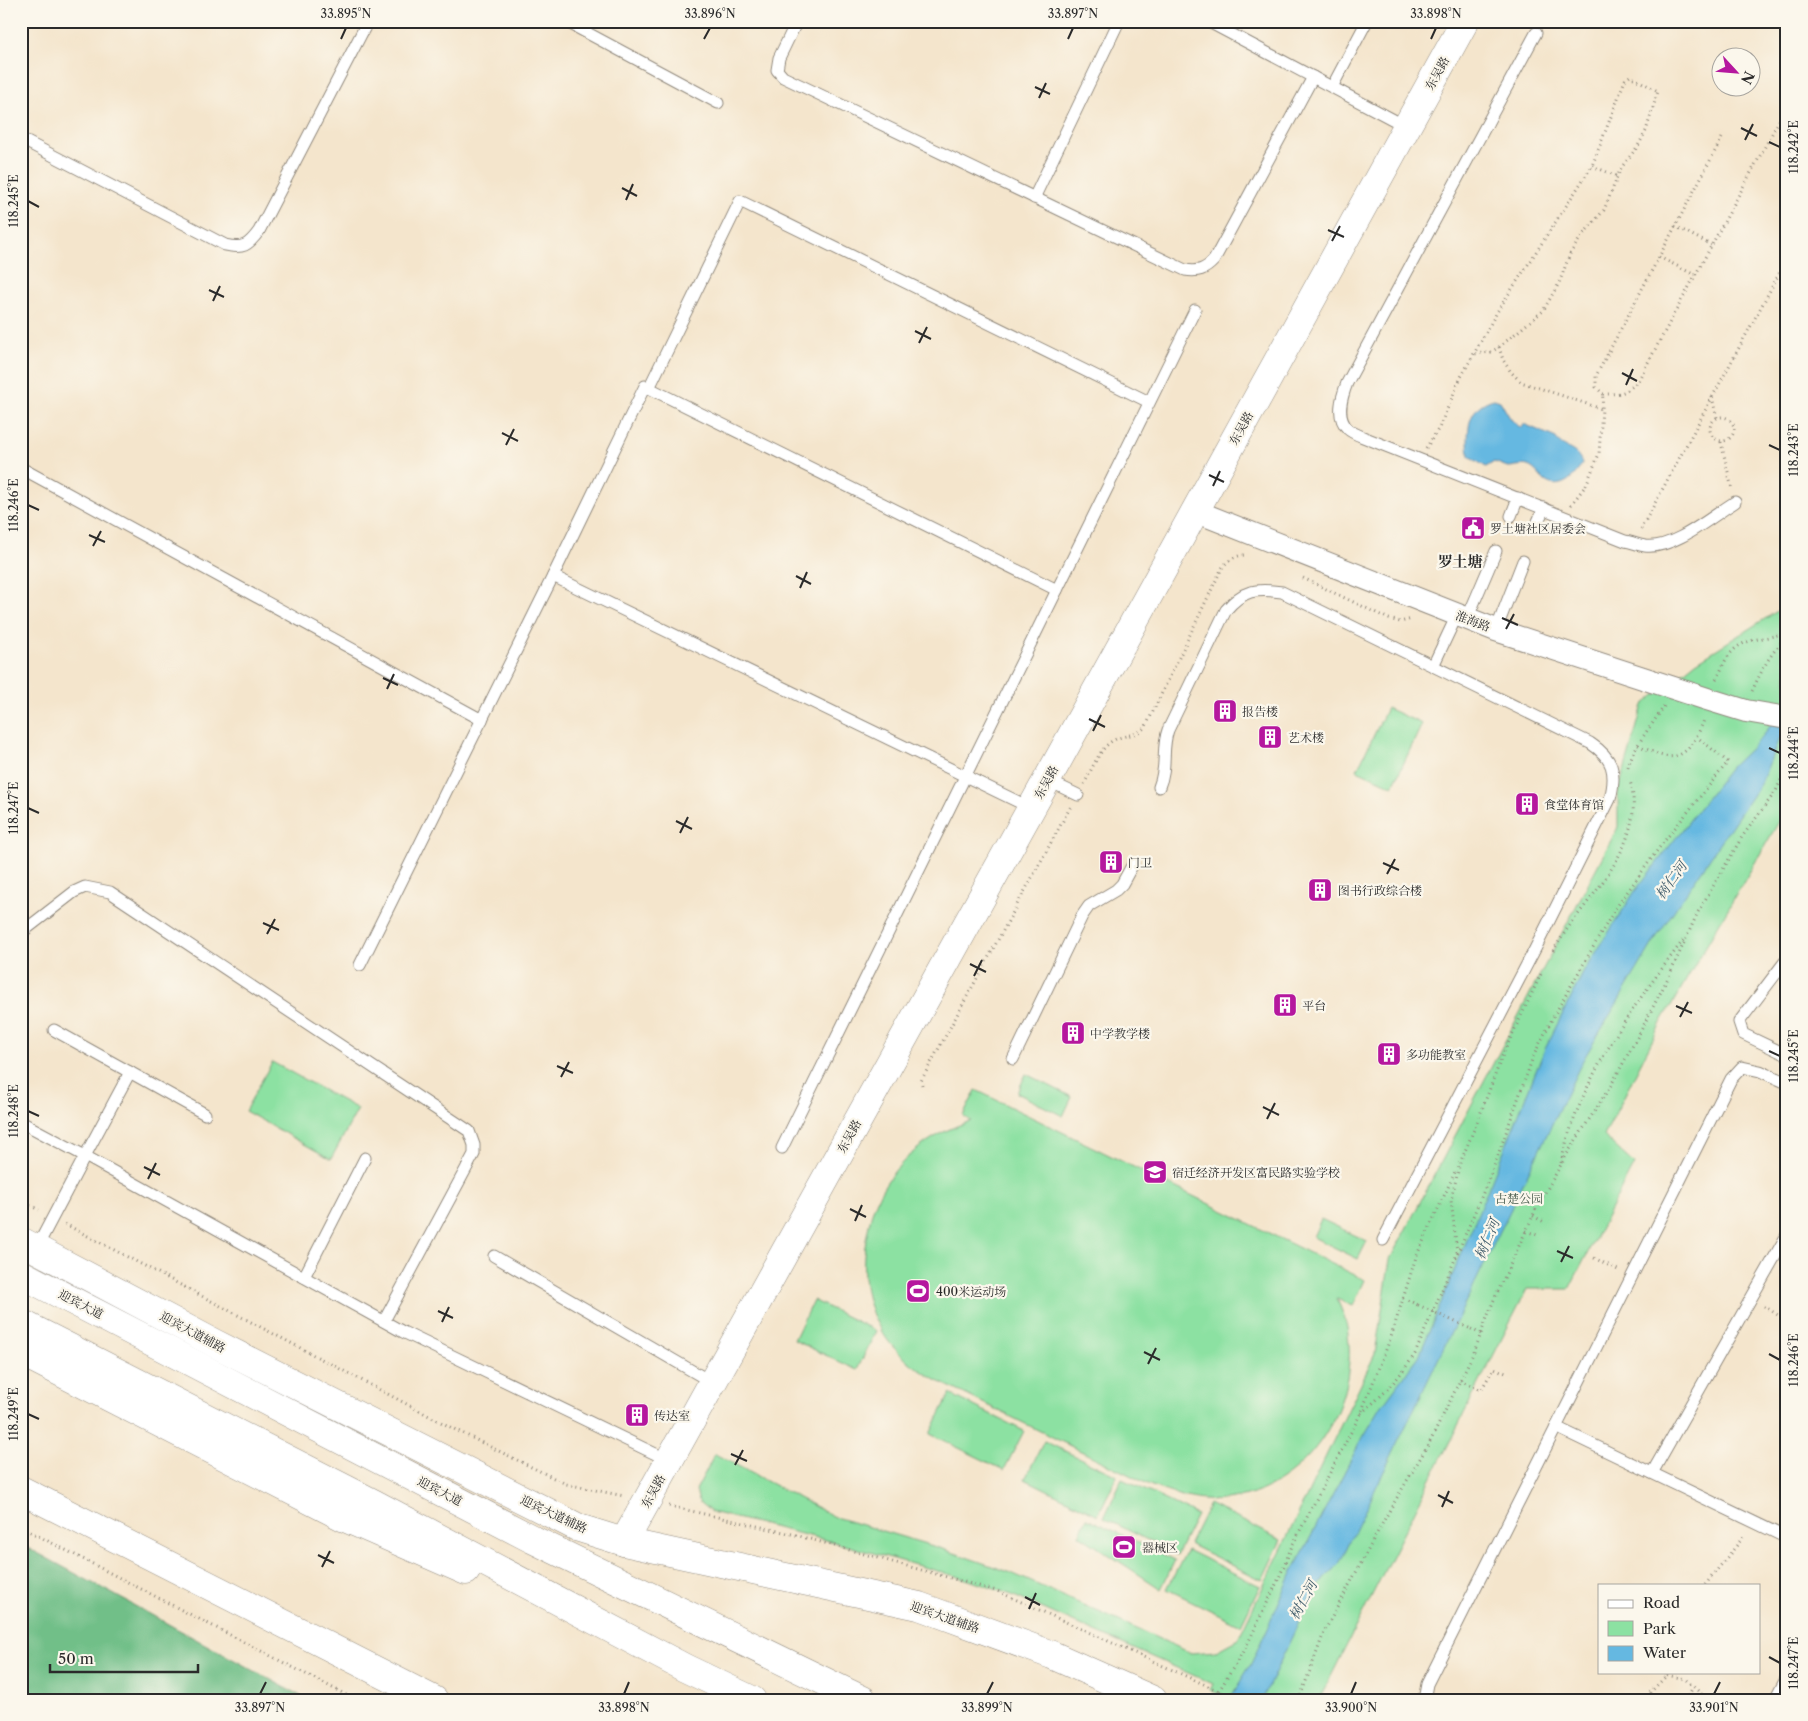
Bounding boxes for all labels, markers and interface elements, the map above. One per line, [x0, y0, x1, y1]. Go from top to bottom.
text: 33.895°N [321, 6, 372, 21]
text: 33.896°N [684, 6, 736, 21]
text: 33.897°N [1048, 6, 1098, 21]
text: 33.898°N [1410, 6, 1462, 21]
north arrow [1710, 48, 1760, 98]
street label: 东吴路 [1422, 54, 1452, 92]
text: N [1737, 68, 1758, 87]
text: 118.242°E [1786, 120, 1801, 174]
text: 118.245°E [6, 175, 21, 227]
street label: 东吴路 [1226, 409, 1256, 447]
text: 118.243°E [1786, 423, 1801, 477]
text: 118.246°E [6, 478, 21, 532]
public building icon: 罗土塘社区居委会 [1460, 515, 1486, 541]
place label: 罗土塘社区居委会 [1490, 521, 1586, 536]
district label: 罗土塘 [1437, 552, 1483, 571]
street label: 淮海路 [1454, 608, 1492, 634]
building icon: 报告楼 [1212, 698, 1238, 724]
place label: 报告楼 [1242, 704, 1278, 719]
building icon: 艺术楼 [1257, 724, 1283, 750]
text: 118.244°E [1786, 726, 1801, 780]
place label: 艺术楼 [1288, 730, 1324, 745]
street label: 东吴路 [1031, 763, 1061, 801]
text: 118.247°E [6, 782, 21, 834]
building icon: 食堂体育馆 [1514, 791, 1540, 817]
place label: 食堂体育馆 [1544, 797, 1604, 812]
building icon: 门卫 [1098, 849, 1124, 875]
place label: 门卫 [1128, 855, 1152, 870]
water label: 树仁河 [1651, 855, 1692, 902]
building icon: 图书行政综合楼 [1307, 877, 1333, 903]
place label: 图书行政综合楼 [1338, 883, 1422, 898]
building icon: 平台 [1272, 992, 1298, 1018]
place label: 平台 [1302, 998, 1326, 1013]
building icon: 中学教学楼 [1060, 1020, 1086, 1046]
place label: 中学教学楼 [1090, 1026, 1150, 1041]
text: 118.245°E [1786, 1030, 1801, 1082]
building icon: 多功能教室 [1376, 1041, 1402, 1067]
place label: 多功能教室 [1406, 1047, 1466, 1062]
text: 118.248°E [6, 1084, 21, 1138]
street label: 东吴路 [834, 1117, 864, 1155]
school or university icon: 宿迁经济开发区富民路实验学校 [1142, 1159, 1168, 1185]
place label: 宿迁经济开发区富民路实验学校 [1172, 1165, 1340, 1180]
park label: 古楚公园 [1495, 1191, 1543, 1206]
water label: 树仁河 [1471, 1213, 1505, 1262]
sports icon: 400米运动场 [905, 1278, 931, 1304]
place label: 400米运动场 [936, 1284, 1006, 1299]
street label: 迎宾大道 [56, 1286, 106, 1322]
street label: 迎宾大道辅路 [158, 1308, 228, 1356]
text: 118.246°E [1786, 1333, 1801, 1387]
text: 118.249°E [6, 1387, 21, 1441]
building icon: 传达室 [624, 1402, 650, 1428]
place label: 传达室 [654, 1408, 690, 1423]
street label: 东吴路 [638, 1472, 668, 1510]
street label: 迎宾大道 [415, 1473, 465, 1509]
street label: 迎宾大道辅路 [518, 1492, 590, 1536]
sports icon: 器械区 [1111, 1534, 1137, 1560]
place label: 器械区 [1142, 1540, 1178, 1555]
water label: 树仁河 [1285, 1575, 1323, 1623]
legend [1598, 1584, 1760, 1674]
text: Road [1643, 1593, 1680, 1612]
street label: 迎宾大道辅路 [909, 1598, 981, 1636]
text: Park [1643, 1619, 1677, 1638]
text: 118.247°E [1786, 1637, 1801, 1689]
scale bar [50, 1641, 198, 1673]
text: Water [1642, 1643, 1687, 1662]
text: 50 m [58, 1649, 94, 1668]
text: 33.897°N [235, 1700, 285, 1715]
text: 33.898°N [598, 1700, 650, 1715]
text: 33.899°N [961, 1700, 1013, 1715]
text: 33.900°N [1325, 1700, 1377, 1715]
text: 33.901°N [1689, 1700, 1739, 1715]

